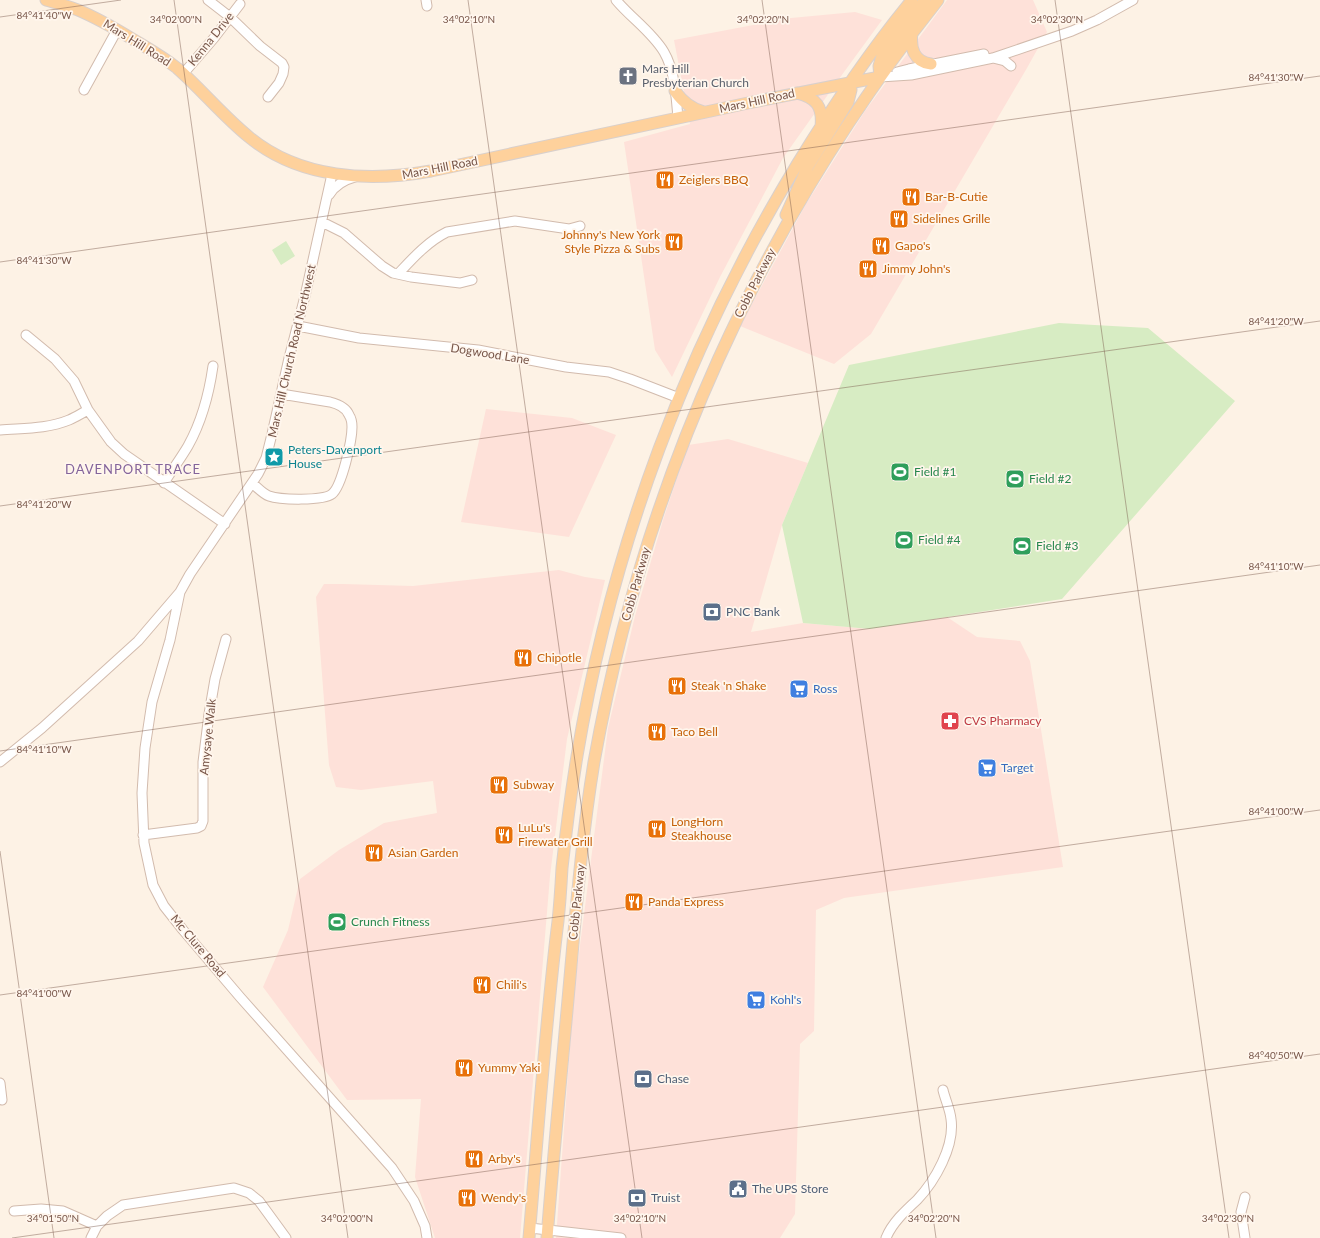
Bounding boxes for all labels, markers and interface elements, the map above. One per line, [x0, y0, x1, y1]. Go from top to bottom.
text: 84°41'40"W [16, 9, 72, 21]
street label: Kenna Drive [184, 9, 237, 69]
text: 34°02'00"N [150, 13, 202, 25]
text: 34°02'10"N [443, 13, 495, 25]
text: 34°02'20"N [737, 13, 789, 25]
text: 34°02'30"N [1031, 13, 1083, 25]
street label: Mars Hill Road [101, 16, 174, 69]
place label: Mars Hill Presbyterian Church [642, 61, 749, 90]
church icon: Mars Hill Presbyterian Church [617, 65, 639, 87]
text: 84°41'30"W [1248, 71, 1304, 83]
street label: Mars Hill Road [718, 85, 796, 116]
street label: Mars Hill Road [401, 153, 479, 182]
restaurant icon: Zeiglers BBQ [654, 169, 676, 191]
place label: Zeiglers BBQ [679, 172, 749, 187]
restaurant icon: Bar-B-Cutie [900, 186, 922, 208]
place label: Bar-B-Cutie [925, 189, 988, 204]
restaurant icon: Sidelines Grille [888, 208, 910, 230]
place label: Sidelines Grille [913, 211, 990, 226]
place label: Johnny's New York Style Pizza & Subs [561, 227, 661, 256]
restaurant icon: Johnny's New York Style Pizza & Subs [663, 231, 685, 253]
restaurant icon: Gapo's [870, 235, 892, 257]
place label: Gapo's [895, 238, 931, 253]
street label: Cobb Parkway [731, 245, 779, 320]
text: 84°41'30"W [16, 254, 72, 266]
restaurant icon: Jimmy John's [857, 258, 879, 280]
place label: Jimmy John's [882, 261, 951, 276]
street label: Mars Hill Church Road Northwest [264, 262, 319, 439]
text: 84°41'20"W [1248, 315, 1304, 327]
street label: Dogwood Lane [449, 340, 531, 367]
place label: Peters-Davenport House [288, 442, 383, 471]
place icon: Peters-Davenport House [263, 446, 285, 468]
district label: DAVENPORT TRACE [65, 461, 201, 477]
sports icon: Field #1 [889, 461, 911, 483]
place label: Field #1 [914, 464, 957, 479]
sports icon: Field #2 [1004, 468, 1026, 490]
place label: Field #2 [1029, 471, 1072, 486]
text: 84°41'20"W [16, 498, 72, 510]
sports icon: Field #4 [893, 529, 915, 551]
place label: Field #4 [918, 532, 961, 547]
sports icon: Field #3 [1011, 535, 1033, 557]
place label: Field #3 [1036, 538, 1079, 553]
street label: Cobb Parkway [618, 544, 653, 622]
text: 84°41'10"W [1248, 560, 1304, 572]
bank icon: PNC Bank [701, 601, 723, 623]
place label: PNC Bank [726, 604, 781, 619]
restaurant icon: Chipotle [512, 647, 534, 669]
place label: Chipotle [537, 650, 581, 665]
restaurant icon: Steak 'n Shake [666, 675, 688, 697]
place label: Steak 'n Shake [691, 678, 766, 693]
supermarket icon: Ross [788, 678, 810, 700]
place label: Ross [813, 681, 837, 696]
street label: Amysaye Walk [196, 697, 219, 776]
pharmacy icon: CVS Pharmacy [939, 710, 961, 732]
place label: CVS Pharmacy [964, 713, 1042, 728]
restaurant icon: Taco Bell [646, 721, 668, 743]
place label: Taco Bell [671, 724, 718, 739]
text: 84°41'10"W [16, 743, 72, 755]
supermarket icon: Target [976, 757, 998, 779]
place label: Target [1001, 760, 1034, 775]
restaurant icon: Subway [488, 774, 510, 796]
place label: Subway [513, 777, 555, 792]
text: 84°41'00"W [1248, 805, 1304, 817]
place label: LongHorn Steakhouse [671, 814, 732, 843]
restaurant icon: LongHorn Steakhouse [646, 818, 668, 840]
place label: LuLu's Firewater Grill [518, 820, 593, 849]
restaurant icon: LuLu's Firewater Grill [493, 824, 515, 846]
restaurant icon: Asian Garden [363, 842, 385, 864]
place label: Asian Garden [388, 845, 459, 860]
street label: Cobb Parkway [565, 863, 588, 941]
restaurant icon: Panda Express [623, 891, 645, 913]
place label: Panda Express [648, 894, 724, 909]
street label: Mc Clure Road [168, 911, 229, 980]
sports icon: Crunch Fitness [326, 911, 348, 933]
place label: Crunch Fitness [351, 914, 430, 929]
restaurant icon: Chili's [471, 974, 493, 996]
place label: Chili's [496, 977, 527, 992]
text: 84°41'00"W [16, 987, 72, 999]
supermarket icon: Kohl's [745, 989, 767, 1011]
place label: Kohl's [770, 992, 801, 1007]
text: 84°40'50"W [1248, 1049, 1304, 1061]
restaurant icon: Yummy Yaki [453, 1057, 475, 1079]
place label: Yummy Yaki [478, 1060, 540, 1075]
bank icon: Chase [632, 1068, 654, 1090]
place label: Chase [657, 1071, 689, 1086]
restaurant icon: Arby's [463, 1148, 485, 1170]
place label: Arby's [488, 1151, 521, 1166]
public building icon: The UPS Store [727, 1178, 749, 1200]
place label: The UPS Store [752, 1181, 828, 1196]
restaurant icon: Wendy's [456, 1187, 478, 1209]
bank icon: Truist [626, 1187, 648, 1209]
place label: Wendy's [481, 1190, 526, 1205]
place label: Truist [651, 1190, 681, 1205]
text: 34°01'50"N [27, 1212, 79, 1224]
text: 34°02'00"N [321, 1212, 373, 1224]
text: 34°02'10"N [614, 1212, 666, 1224]
text: 34°02'20"N [908, 1212, 960, 1224]
text: 34°02'30"N [1202, 1212, 1254, 1224]

